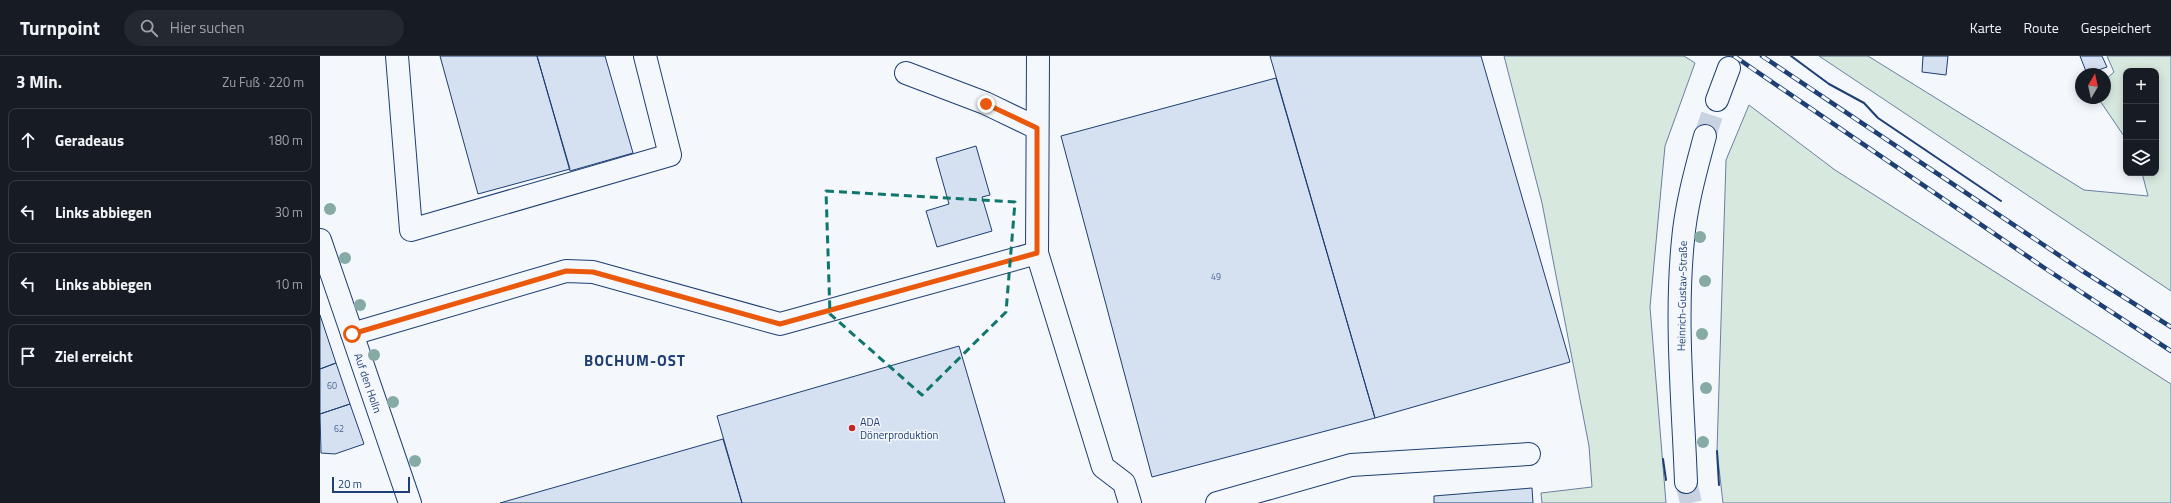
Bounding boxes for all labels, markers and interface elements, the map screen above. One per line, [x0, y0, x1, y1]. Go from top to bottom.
search box [124, 10, 404, 46]
text: Turnpoint [20, 13, 100, 42]
text: Hier suchen [170, 16, 244, 39]
icon: search [138, 17, 160, 39]
text: Karte [1970, 17, 2002, 38]
text: Route [2024, 17, 2059, 38]
text: Gespeichert [2081, 17, 2151, 38]
north arrow [2075, 68, 2111, 104]
map controls [2123, 68, 2159, 176]
button: + [2123, 68, 2159, 104]
text: 3 Min. [16, 69, 62, 95]
text: Zu Fuß · 220 m [222, 72, 304, 92]
route end [977, 95, 995, 113]
button: − [2123, 104, 2159, 140]
icon: ahead [17, 129, 39, 151]
text: Geradeaus [55, 129, 124, 152]
text: 180 m [267, 130, 303, 150]
button: layers [2123, 140, 2159, 176]
icon: left [17, 201, 39, 223]
text: Links abbiegen [55, 201, 152, 224]
text: 30 m [275, 202, 303, 222]
street label: Heinrich-Gustav-Straße [1673, 240, 1691, 351]
house number: 49 [1211, 270, 1221, 283]
icon: left [17, 273, 39, 295]
text: Links abbiegen [55, 273, 152, 296]
text: 10 m [275, 274, 303, 294]
route start [343, 325, 361, 343]
icon: arrive [17, 345, 39, 367]
text: Ziel erreicht [55, 345, 133, 368]
district label: BOCHUM-OST [584, 349, 686, 372]
street label: Auf den Holln [350, 351, 386, 415]
house number: 60 [327, 379, 337, 392]
place label: ADA Dönerproduktion [860, 414, 938, 443]
house number: 62 [334, 422, 344, 435]
marker: ADA Dönerproduktion [847, 423, 857, 433]
scale bar [332, 475, 410, 494]
text: 20 m [338, 476, 362, 492]

